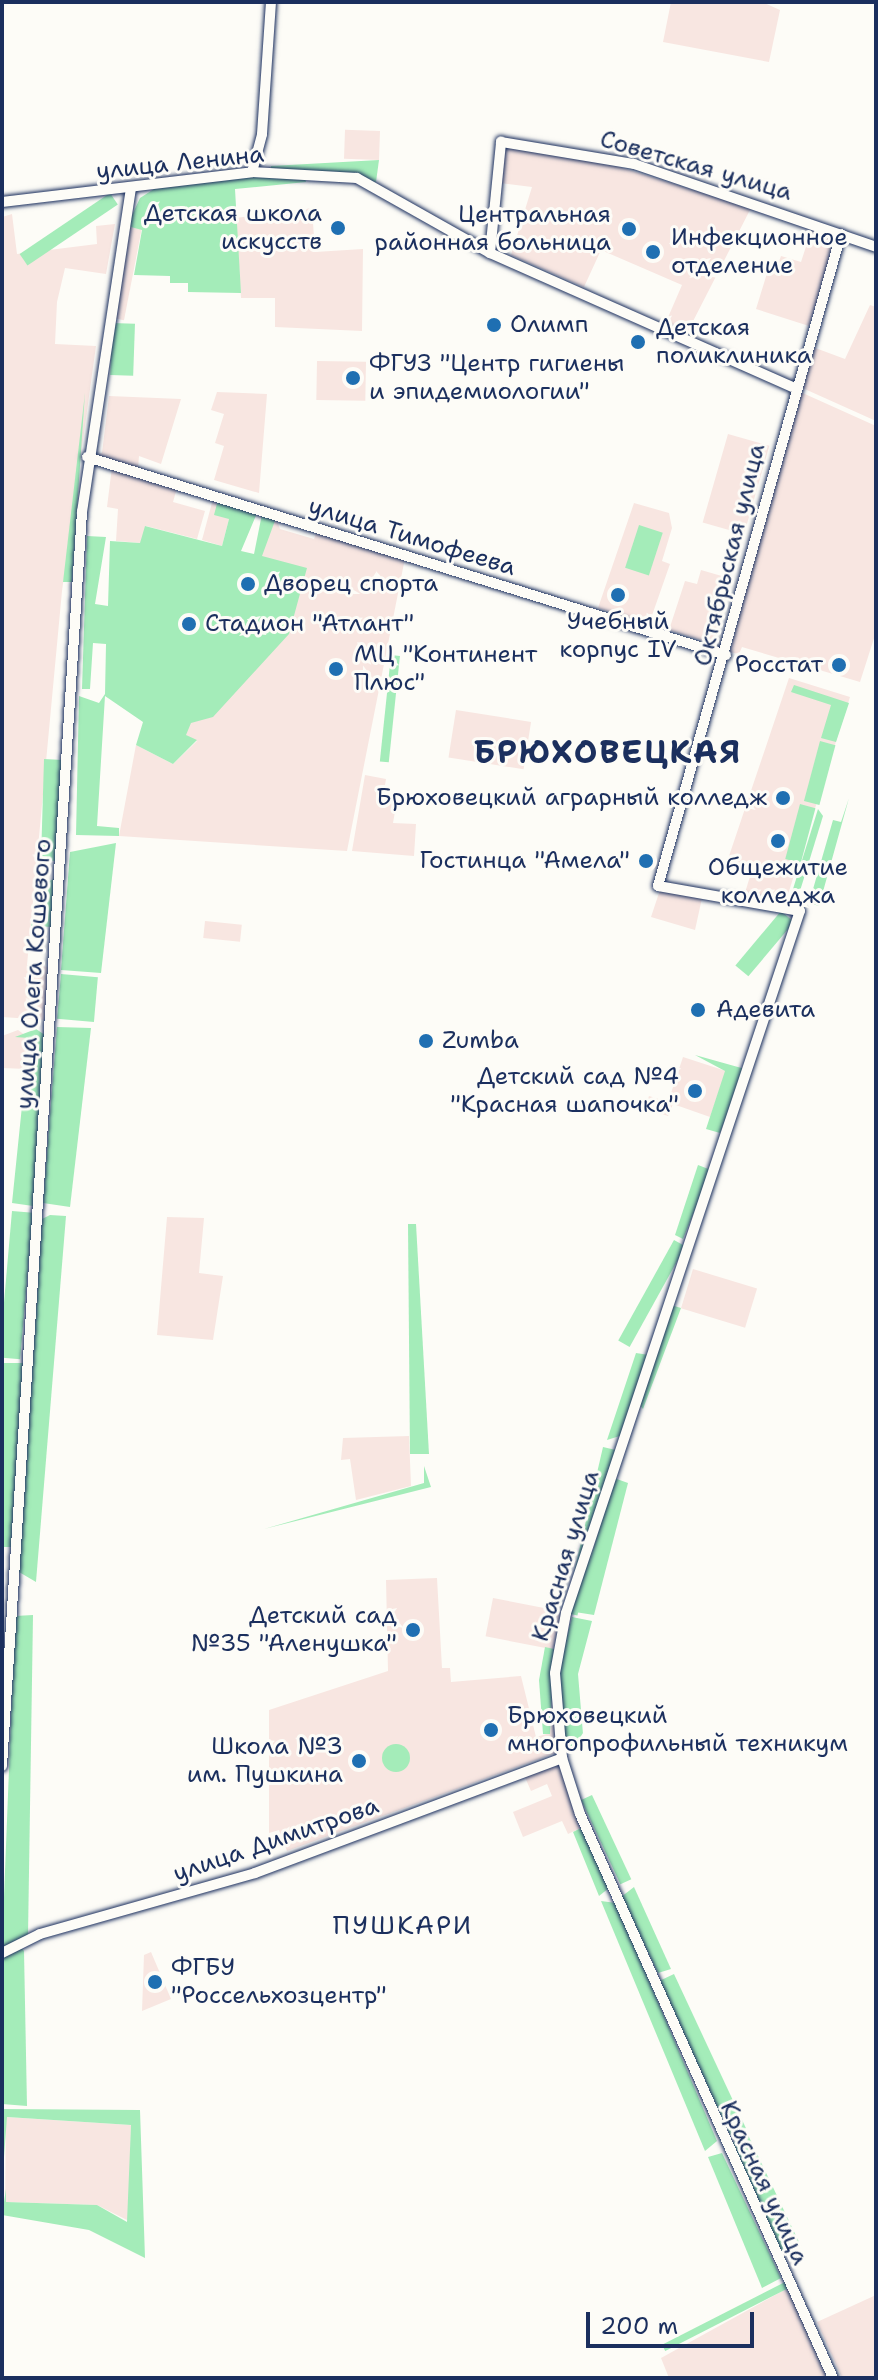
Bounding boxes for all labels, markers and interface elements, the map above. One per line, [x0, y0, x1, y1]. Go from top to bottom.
street label: Советская улица [597, 125, 795, 207]
street label: улица Ленина [95, 140, 265, 186]
place label: Детская школа искусств [144, 200, 322, 256]
place label: Центральная районная больница [375, 201, 611, 257]
marker: Центральная районная больница [618, 218, 640, 240]
marker: Детская школа искусств [329, 219, 347, 237]
place label: Инфекционное отделение [671, 224, 848, 280]
marker: Инфекционное отделение [642, 241, 664, 263]
place label: Олимп [510, 311, 588, 339]
place label: Детская поликлиника [656, 314, 812, 370]
marker: Олимп [485, 316, 503, 334]
marker: Детская поликлиника [627, 331, 649, 353]
place label: ФГУЗ "Центр гигиены и эпидемиологии" [369, 350, 624, 406]
marker: ФГУЗ "Центр гигиены и эпидемиологии" [344, 369, 362, 387]
street label: Октябрьская улица [688, 441, 772, 669]
street label: улица Тимофеева [305, 492, 519, 582]
place label: Дворец спорта [264, 570, 438, 598]
marker: Дворец спорта [239, 575, 257, 593]
marker: Учебный корпус IV [609, 586, 627, 604]
place label: Учебный корпус IV [560, 608, 676, 664]
place label: Стадион "Атлант" [205, 610, 414, 638]
marker: Стадион "Атлант" [180, 615, 198, 633]
place label: МЦ "Континент Плюс" [354, 641, 537, 697]
place label: Росстат [735, 651, 823, 679]
marker: Росстат [830, 656, 848, 674]
marker: МЦ "Континент Плюс" [325, 658, 347, 680]
district label: БРЮХОВЕЦКАЯ [474, 733, 742, 771]
place label: Брюховецкий аграрный колледж [376, 784, 767, 812]
marker: Брюховецкий аграрный колледж [774, 789, 792, 807]
marker: Общежитие колледжа [769, 832, 787, 850]
street label: улица Олега Кошевого [10, 838, 58, 1110]
place label: Гостинца "Амела" [419, 847, 630, 875]
marker: Гостинца "Амела" [637, 852, 655, 870]
place label: Общежитие колледжа [708, 854, 848, 910]
place label: Адевита [716, 996, 815, 1024]
marker: Адевита [687, 999, 709, 1021]
place label: Zumba [442, 1027, 519, 1055]
marker: Zumba [417, 1032, 435, 1050]
place label: Детский сад №4 "Красная шапочка" [450, 1063, 679, 1119]
marker: Детский сад №4 "Красная шапочка" [686, 1082, 704, 1100]
street label: Красная улица [526, 1467, 606, 1645]
place label: Детский сад №35 "Аленушка" [191, 1602, 397, 1658]
marker: Детский сад №35 "Аленушка" [404, 1621, 422, 1639]
place label: Брюховецкий многопрофильный техникум [507, 1702, 848, 1758]
marker: Брюховецкий многопрофильный техникум [482, 1721, 500, 1739]
place label: Школа №3 им. Пушкина [187, 1733, 343, 1789]
marker: Школа №3 им. Пушкина [350, 1752, 368, 1770]
street label: улица Димитрова [170, 1791, 382, 1889]
district label: ПУШКАРИ [333, 1909, 473, 1941]
place label: ФГБУ "Россельхозцентр" [171, 1954, 387, 2010]
marker: ФГБУ "Россельхозцентр" [146, 1973, 164, 1991]
street label: Красная улица [713, 2097, 815, 2269]
scale bar [590, 2296, 758, 2346]
text: 200 m [600, 2310, 678, 2342]

